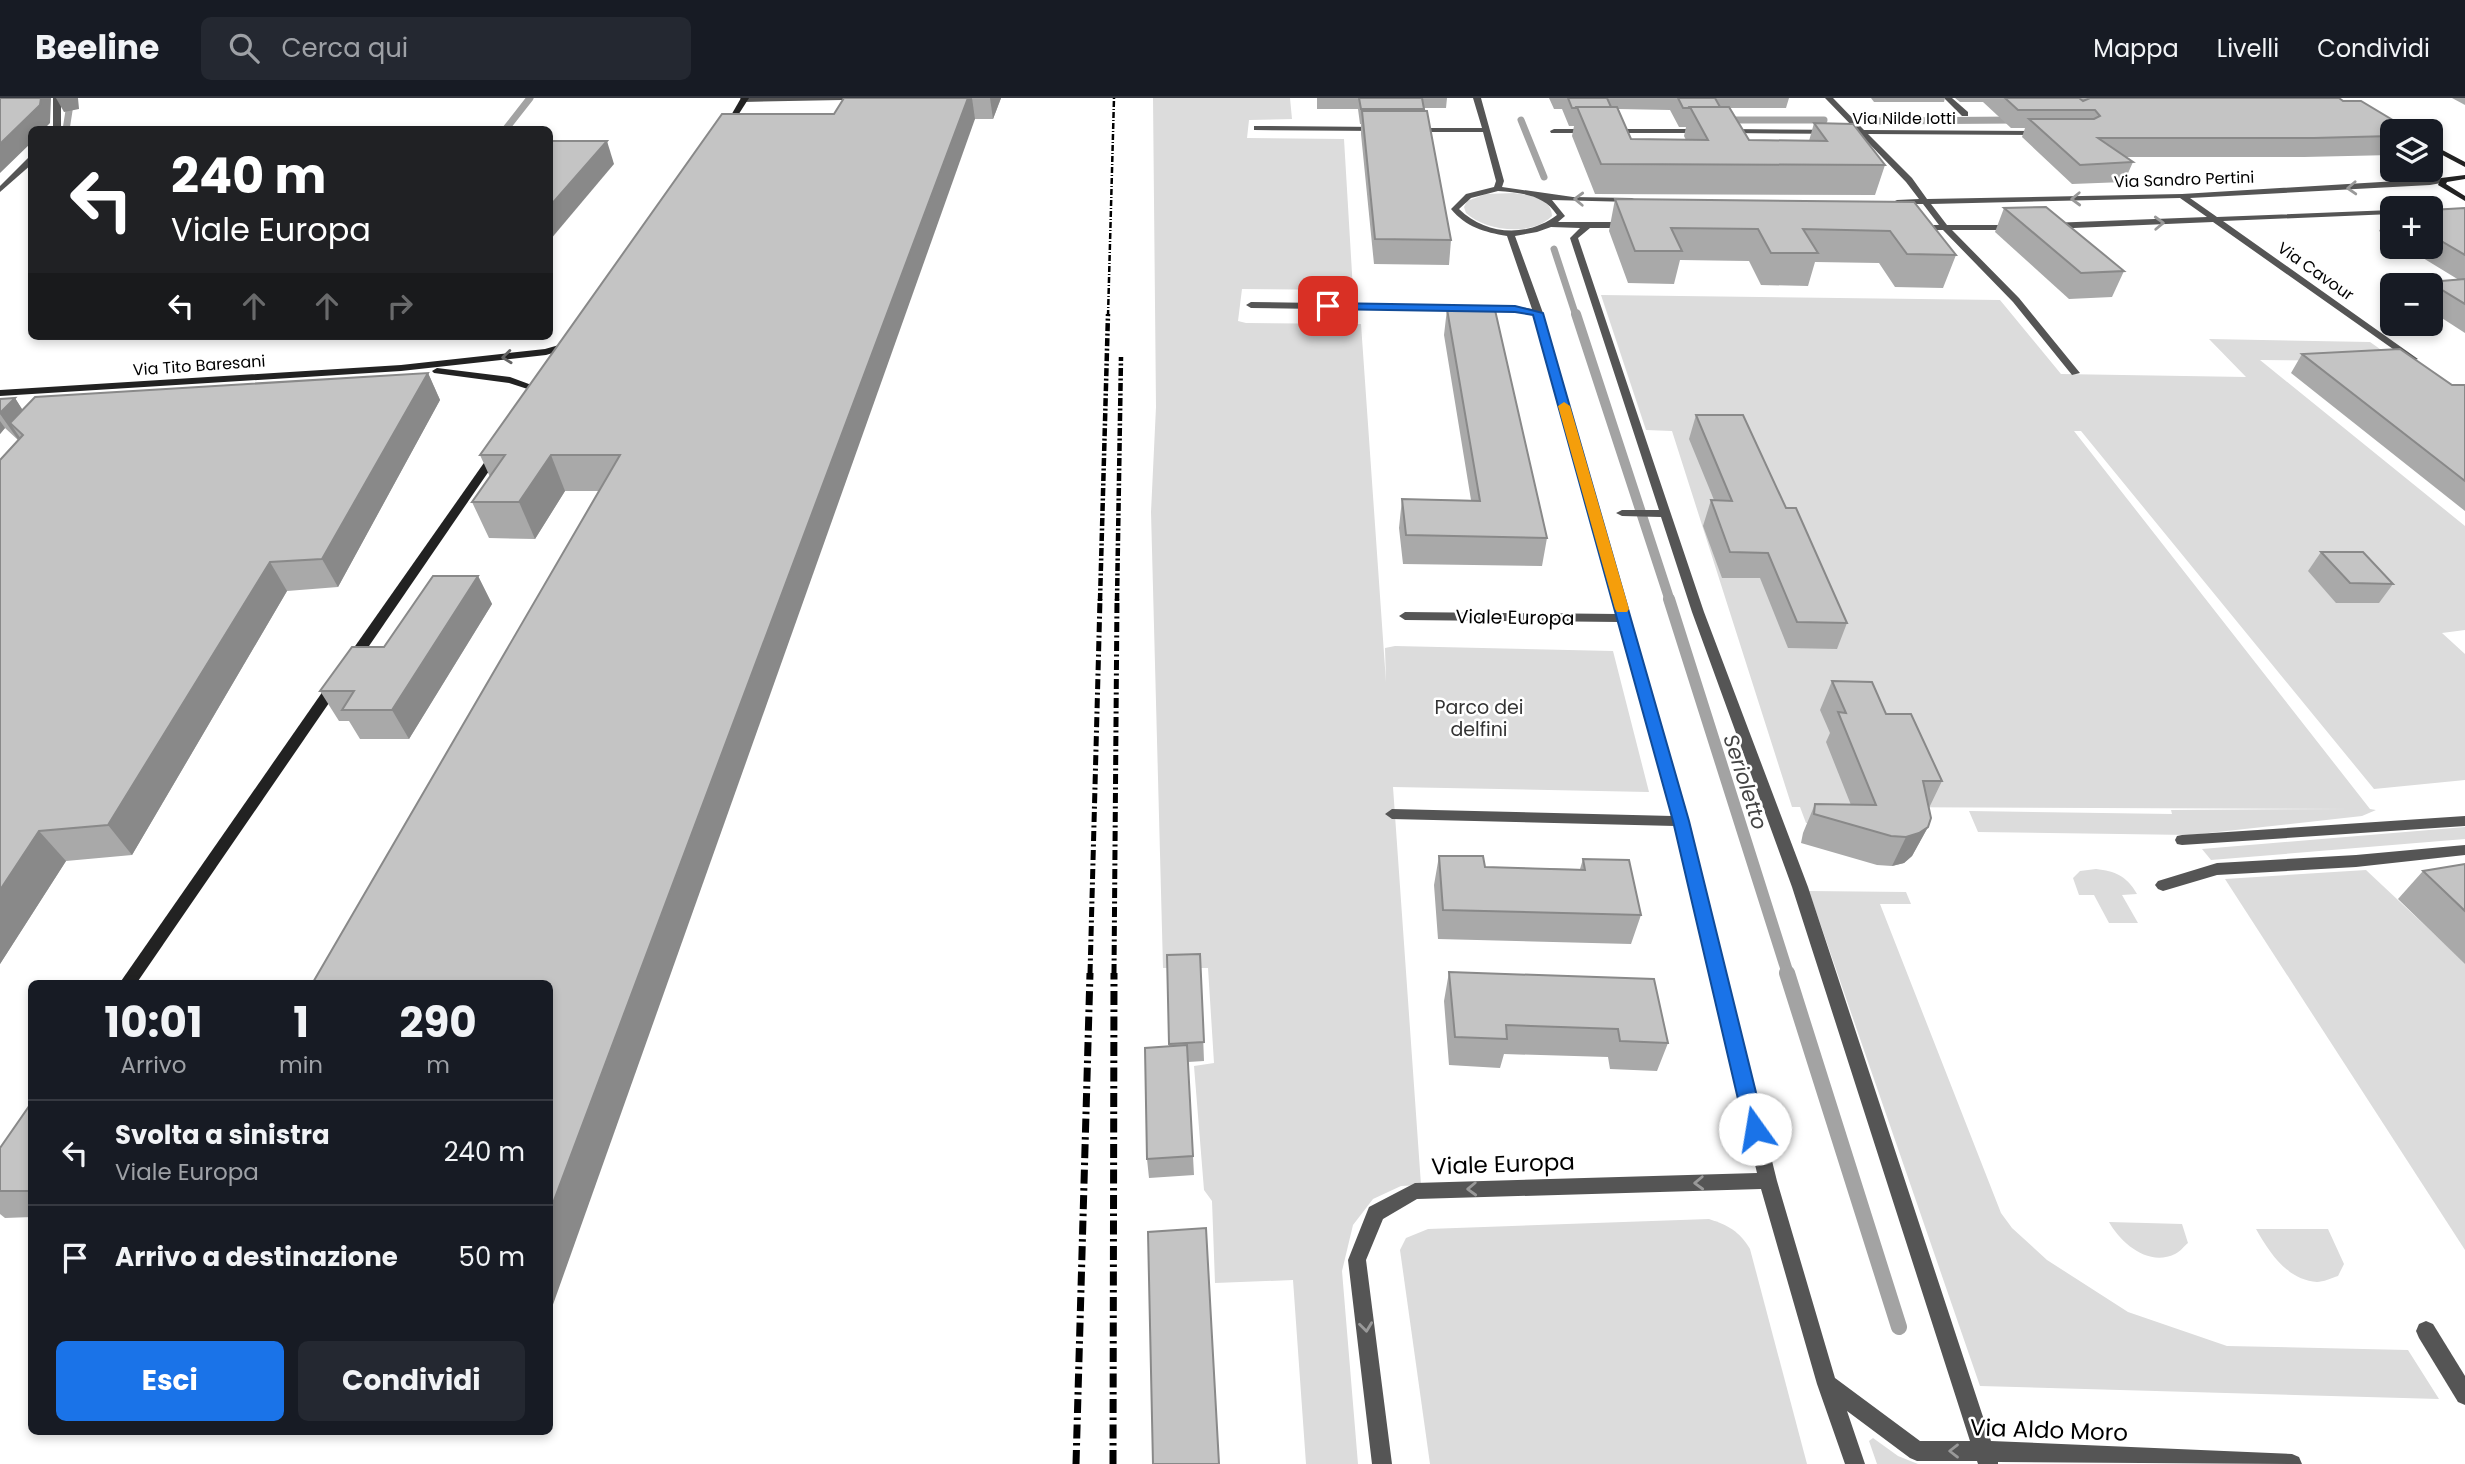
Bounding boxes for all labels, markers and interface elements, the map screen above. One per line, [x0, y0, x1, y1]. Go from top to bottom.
search box [201, 17, 691, 80]
text: Beeline [35, 24, 159, 71]
icon: search [225, 29, 263, 67]
text: Cerca qui [281, 30, 408, 66]
text: Mappa [2093, 32, 2179, 65]
text: Livelli [2217, 32, 2279, 65]
text: Condividi [2317, 32, 2430, 65]
street label: Via Nilde Iotti [1852, 107, 1956, 130]
map controls [2380, 119, 2443, 336]
button: layers [2380, 119, 2443, 182]
text: 240 m [171, 142, 326, 210]
icon: left [56, 154, 147, 245]
street label: Via Sandro Pertini [2113, 166, 2255, 193]
one-way arrow [2346, 180, 2357, 195]
one-way arrow [2070, 191, 2080, 207]
one-way arrow [1573, 192, 1584, 207]
button: + [2380, 196, 2443, 259]
text: Viale Europa [171, 207, 371, 252]
one-way arrow [2154, 215, 2165, 231]
street label: Via Cavour [2273, 237, 2359, 306]
button: − [2380, 273, 2443, 336]
pin [1298, 276, 1358, 336]
icon: left [162, 287, 200, 325]
icon: ahead [235, 287, 273, 325]
icon: ahead [308, 287, 346, 325]
icon: right [381, 287, 419, 325]
icon: arrive [1309, 287, 1347, 325]
street label: Via Tito Baresani [132, 349, 266, 382]
one-way arrow [501, 350, 513, 365]
street label: Viale Europa [1455, 603, 1575, 632]
park label: Parco dei delfini [1435, 694, 1524, 743]
water label: Serioletto [1716, 730, 1775, 833]
text: 10:01 [104, 993, 203, 1052]
text: 1 [293, 993, 309, 1052]
text: 290 [399, 993, 477, 1052]
text: Arrivo [121, 1049, 186, 1081]
text: min [279, 1049, 323, 1081]
text: m [426, 1049, 450, 1081]
position arrow [1718, 1092, 1792, 1166]
text: Svolta a sinistra [115, 1117, 330, 1153]
icon: left [56, 1134, 94, 1172]
text: 240 m [444, 1134, 525, 1170]
street label: Viale Europa [1431, 1146, 1575, 1182]
text: Viale Europa [115, 1156, 259, 1188]
one-way arrow [1694, 1175, 1705, 1190]
one-way arrow [1466, 1182, 1477, 1197]
icon: arrive [56, 1239, 94, 1277]
text: Arrivo a destinazione [115, 1239, 398, 1275]
text: 50 m [459, 1239, 525, 1275]
one-way arrow [1358, 1321, 1373, 1333]
button: Esci [56, 1341, 284, 1421]
button: Condividi [298, 1341, 525, 1421]
street label: Via Aldo Moro [1969, 1411, 2129, 1449]
one-way arrow [1949, 1443, 1959, 1459]

